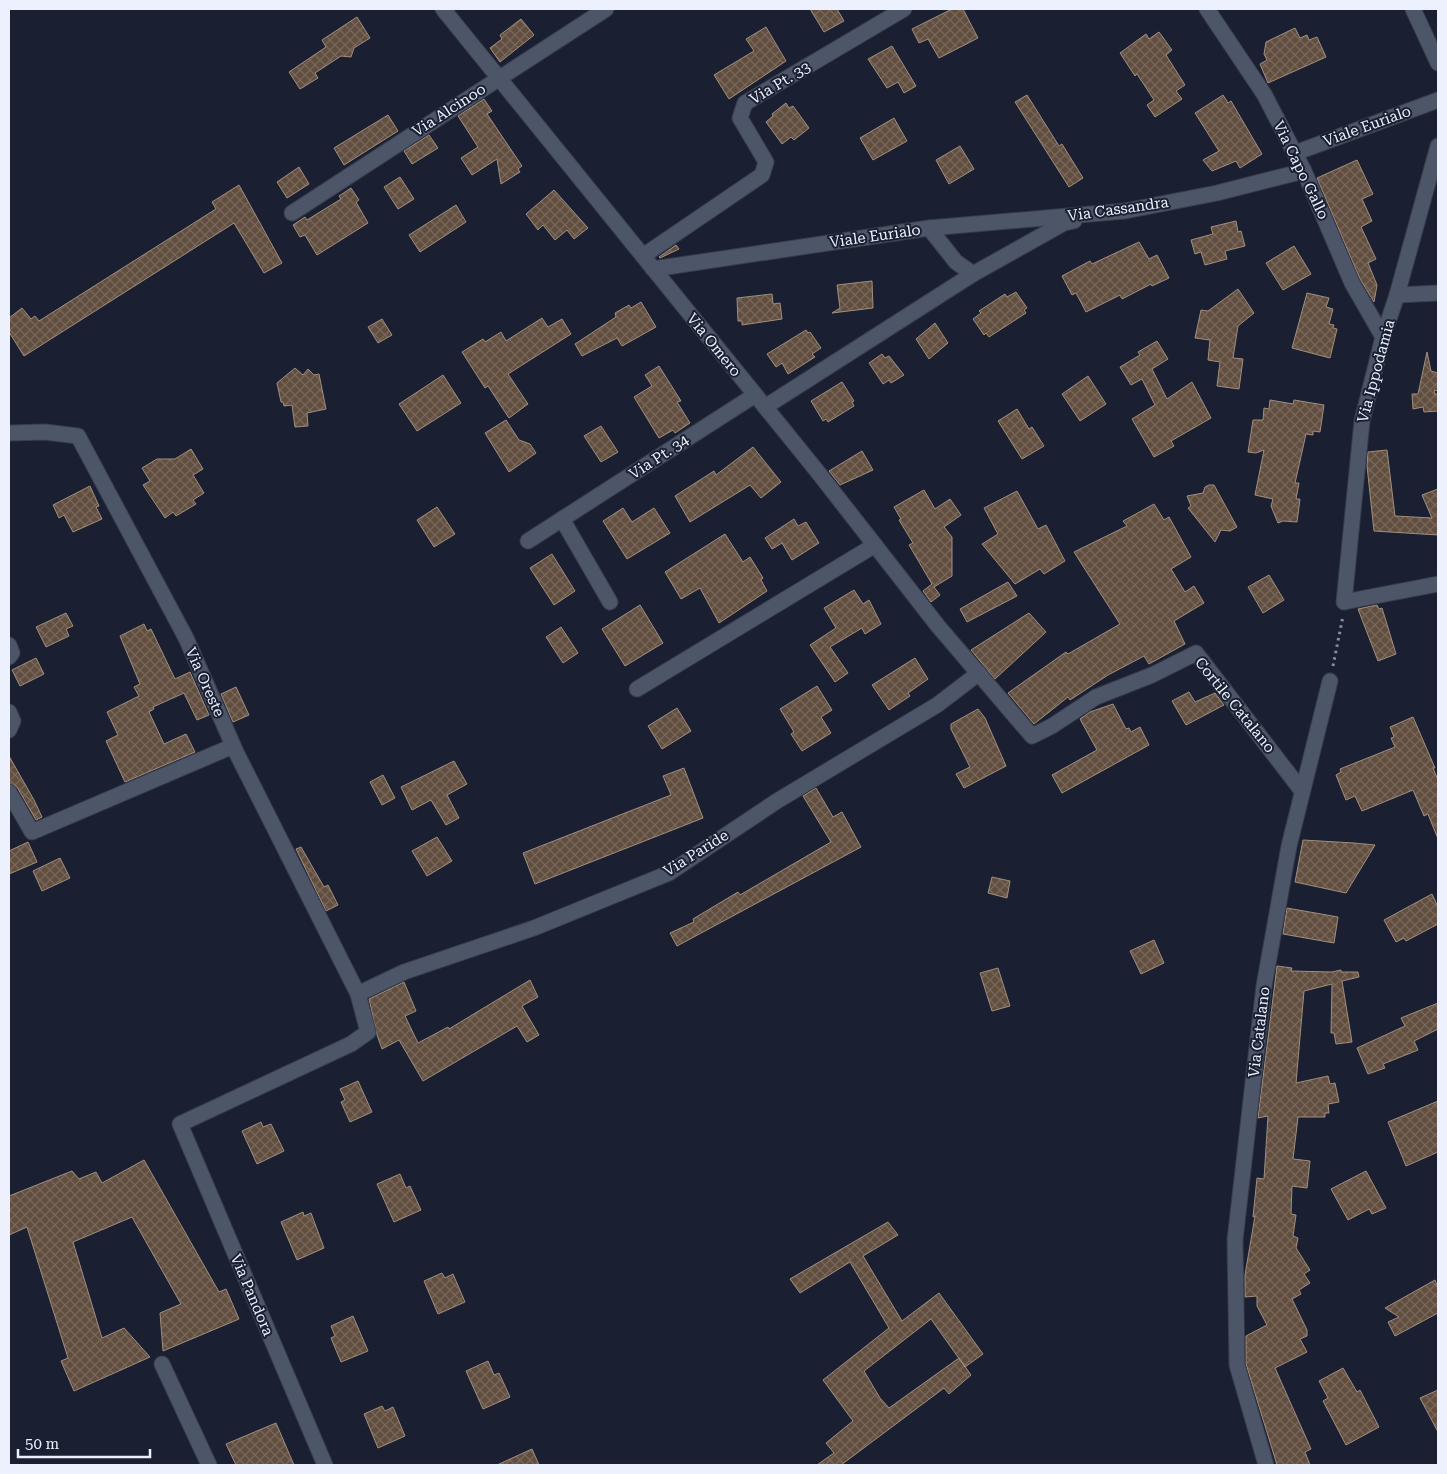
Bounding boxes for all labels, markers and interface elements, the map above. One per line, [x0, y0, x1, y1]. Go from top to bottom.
street label: Via Pt. 33 [746, 58, 814, 108]
street label: Via Alcinoo [409, 80, 489, 140]
street label: Viale Eurialo [1321, 102, 1413, 150]
street label: Via Capo Gallo [1269, 118, 1333, 222]
street label: Via Cassandra [1066, 193, 1170, 225]
street label: Viale Eurialo [828, 221, 922, 251]
street label: Via Omero [683, 310, 745, 380]
street label: Via Ippodamia [1354, 317, 1398, 425]
street label: Via Pt. 34 [626, 431, 693, 483]
street label: Via Oreste [182, 644, 228, 720]
street label: Cortile Catalano [1191, 654, 1279, 756]
street label: Via Paride [660, 826, 732, 880]
street label: Via Catalano [1245, 986, 1273, 1078]
street label: Via Pandora [227, 1251, 277, 1339]
scale bar [18, 1426, 150, 1458]
text: 50 m [25, 1435, 60, 1453]

